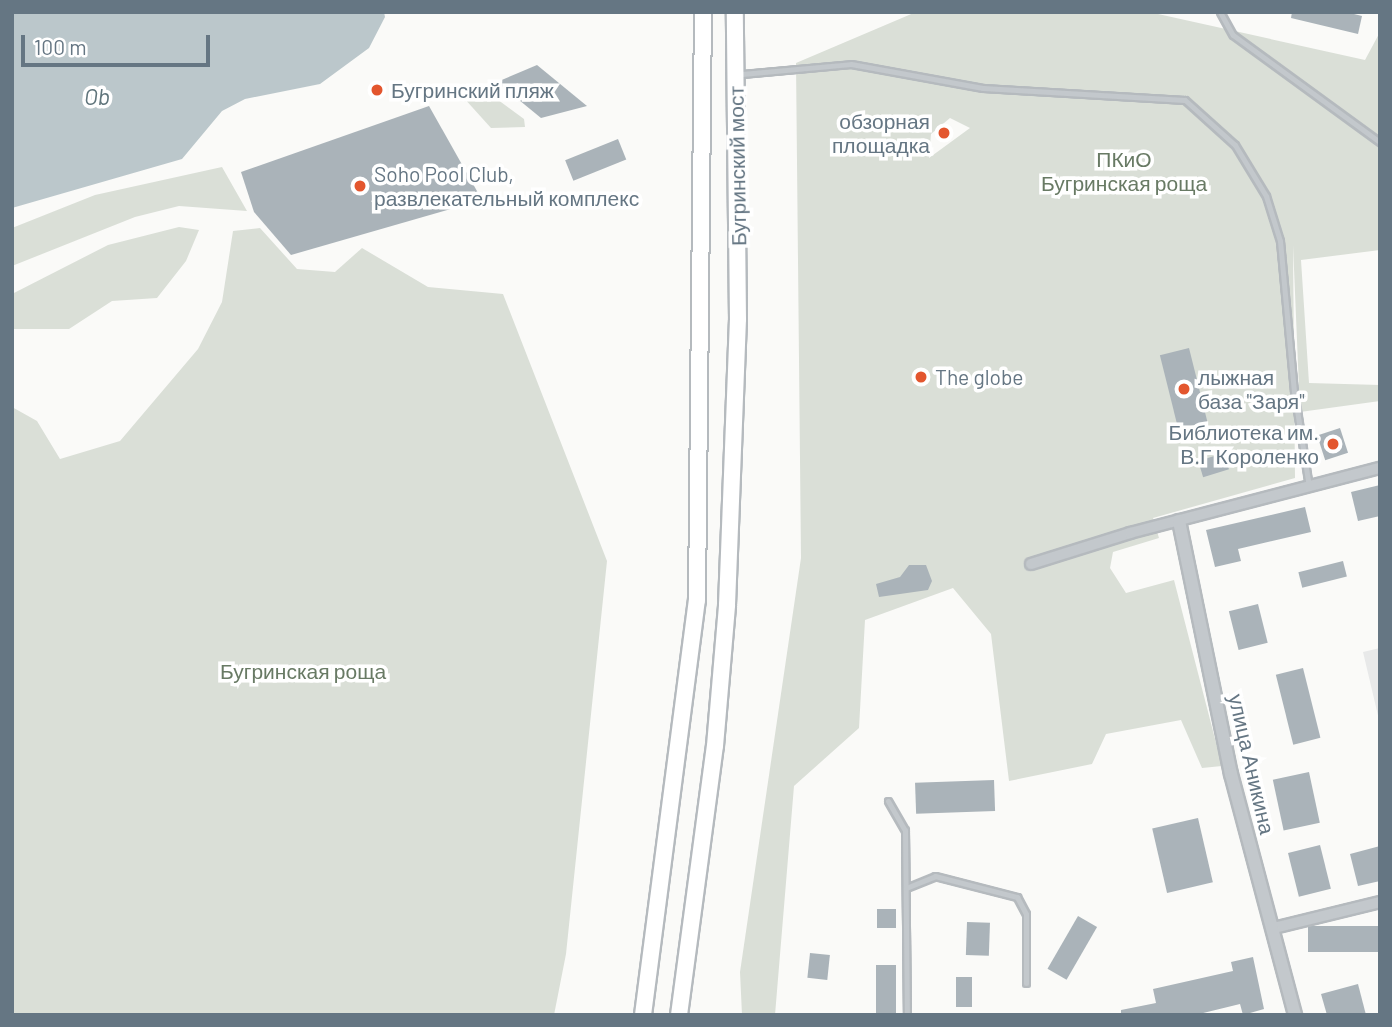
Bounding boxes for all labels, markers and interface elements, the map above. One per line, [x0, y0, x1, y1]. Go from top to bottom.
scale bar [24, 21, 214, 65]
text: 100 m [34, 34, 87, 59]
place label: Бугринский пляж [391, 77, 554, 103]
water label: Ob [84, 82, 110, 110]
marker: Бугринский пляж [369, 82, 385, 98]
street label: Бугринский мост [723, 86, 751, 246]
place label: обзорная площадка [832, 108, 930, 158]
marker: обзорная площадка [936, 125, 952, 141]
park label: ПКиО Бугринская роща [1041, 146, 1207, 196]
place label: Soho Pool Club, развлекательный комплекс [374, 161, 639, 211]
marker: Soho Pool Club, развлекательный комплекс [352, 178, 368, 194]
place label: The globe [935, 364, 1024, 390]
place label: лыжная база "Заря" [1198, 364, 1305, 414]
marker: The globe [913, 369, 929, 385]
marker: лыжная база "Заря" [1176, 381, 1192, 397]
place label: Библиотека им. В.Г Короленко [1169, 419, 1319, 469]
marker: Библиотека им. В.Г Короленко [1325, 436, 1341, 452]
park label: Бугринская роща [220, 658, 386, 684]
street label: улица Аникина [1224, 691, 1280, 837]

